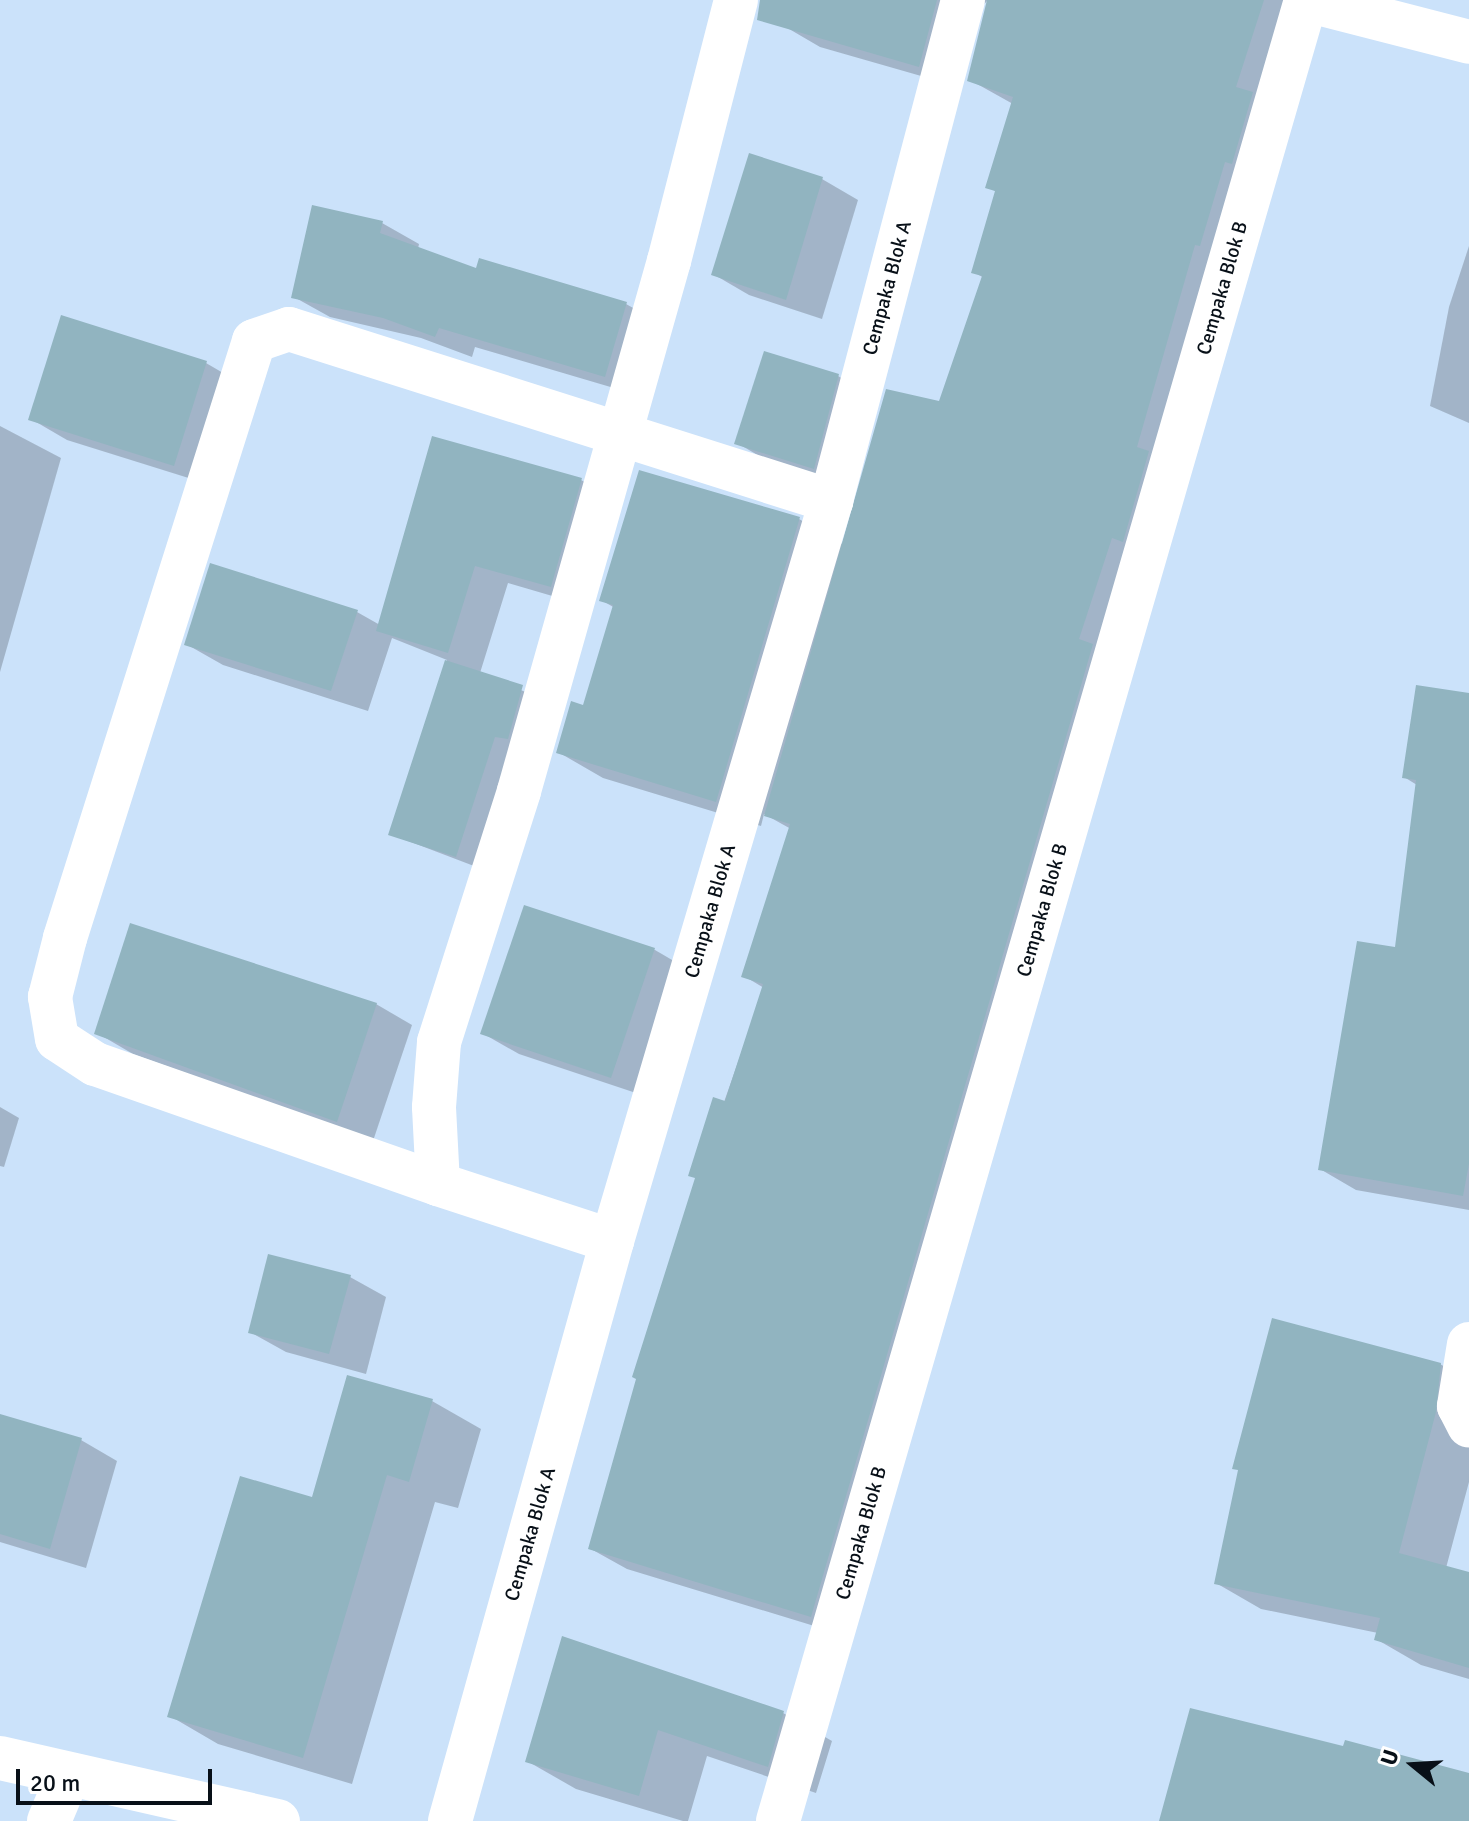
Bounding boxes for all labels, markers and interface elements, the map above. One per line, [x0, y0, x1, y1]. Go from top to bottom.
street label: Cempaka Blok A [858, 218, 916, 358]
street label: Cempaka Blok B [1191, 218, 1253, 358]
street label: Cempaka Blok B [1011, 840, 1073, 980]
street label: Cempaka Blok A [679, 841, 741, 981]
street label: Cempaka Blok B [830, 1463, 892, 1603]
street label: Cempaka Blok A [499, 1464, 561, 1604]
north arrow [1373, 1725, 1453, 1805]
text: U [1375, 1746, 1405, 1769]
scale bar [20, 1753, 216, 1803]
text: 20 m [30, 1768, 80, 1798]

